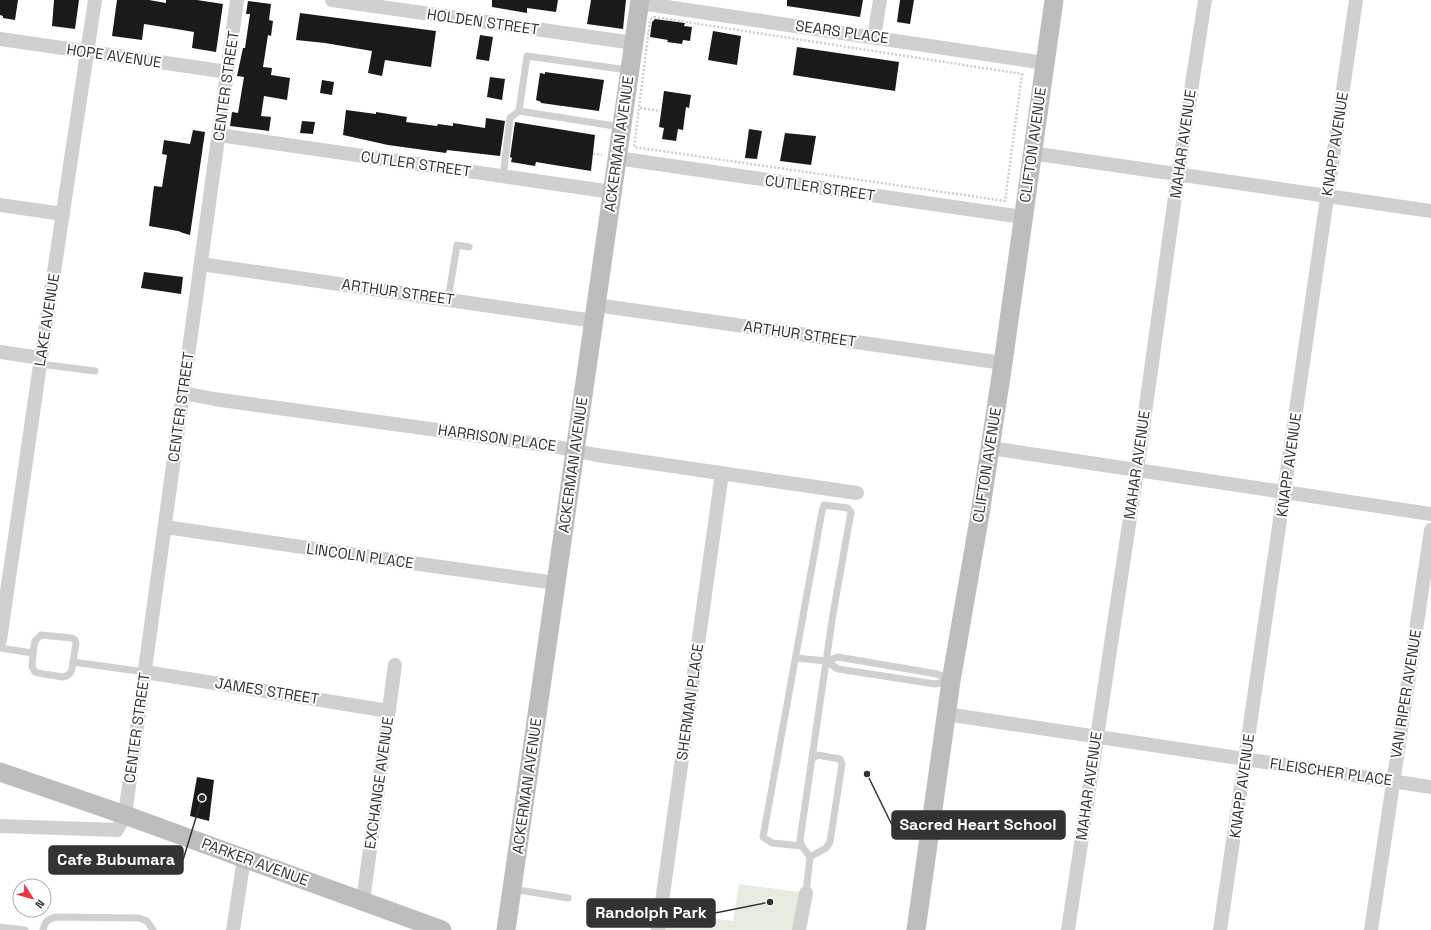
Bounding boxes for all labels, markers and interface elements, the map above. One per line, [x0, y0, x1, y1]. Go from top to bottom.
street label: HOLDEN STREET [426, 4, 541, 39]
street label: SEARS PLACE [794, 16, 890, 47]
street label: CENTER STREET [208, 29, 243, 142]
street label: HOPE AVENUE [65, 39, 163, 72]
street label: ACKERMAN AVENUE [600, 75, 637, 213]
street label: CLIFTON AVENUE [1015, 86, 1050, 204]
street label: MAHAR AVENUE [1165, 88, 1200, 200]
street label: KNAPP AVENUE [1317, 91, 1352, 197]
street label: CUTLER STREET [360, 146, 473, 181]
street label: CUTLER STREET [764, 170, 877, 205]
street label: LAKE AVENUE [30, 272, 63, 368]
street label: ARTHUR STREET [341, 274, 456, 309]
street label: ARTHUR STREET [743, 316, 858, 351]
street label: CENTER STREET [163, 350, 198, 463]
street label: ACKERMAN AVENUE [554, 396, 591, 534]
street label: CLIFTON AVENUE [968, 406, 1005, 524]
street label: MAHAR AVENUE [1119, 409, 1154, 521]
street label: KNAPP AVENUE [1272, 412, 1305, 518]
street label: HARRISON PLACE [437, 420, 558, 455]
street label: LINCOLN PLACE [305, 539, 415, 572]
street label: VAN RIPER AVENUE [1386, 628, 1425, 760]
street label: SHERMAN PLACE [672, 642, 707, 762]
street label: CENTER STREET [119, 671, 154, 784]
street label: JAMES STREET [214, 673, 321, 708]
street label: EXCHANGE AVENUE [360, 716, 397, 850]
street label: ACKERMAN AVENUE [508, 717, 545, 855]
street label: MAHAR AVENUE [1071, 730, 1106, 842]
street label: KNAPP AVENUE [1225, 733, 1258, 839]
street label: FLEISCHER PLACE [1269, 754, 1394, 790]
callout: Sacred Heart School [892, 811, 1065, 839]
text: Sacred Heart School [899, 814, 1057, 835]
street label: PARKER AVENUE [199, 833, 311, 890]
callout: Cafe Bubumara [49, 846, 183, 874]
text: Cafe Bubumara [57, 849, 175, 870]
north arrow [12, 878, 52, 918]
text: N [32, 897, 48, 911]
callout: Randolph Park [587, 899, 715, 927]
text: Randolph Park [595, 902, 707, 923]

